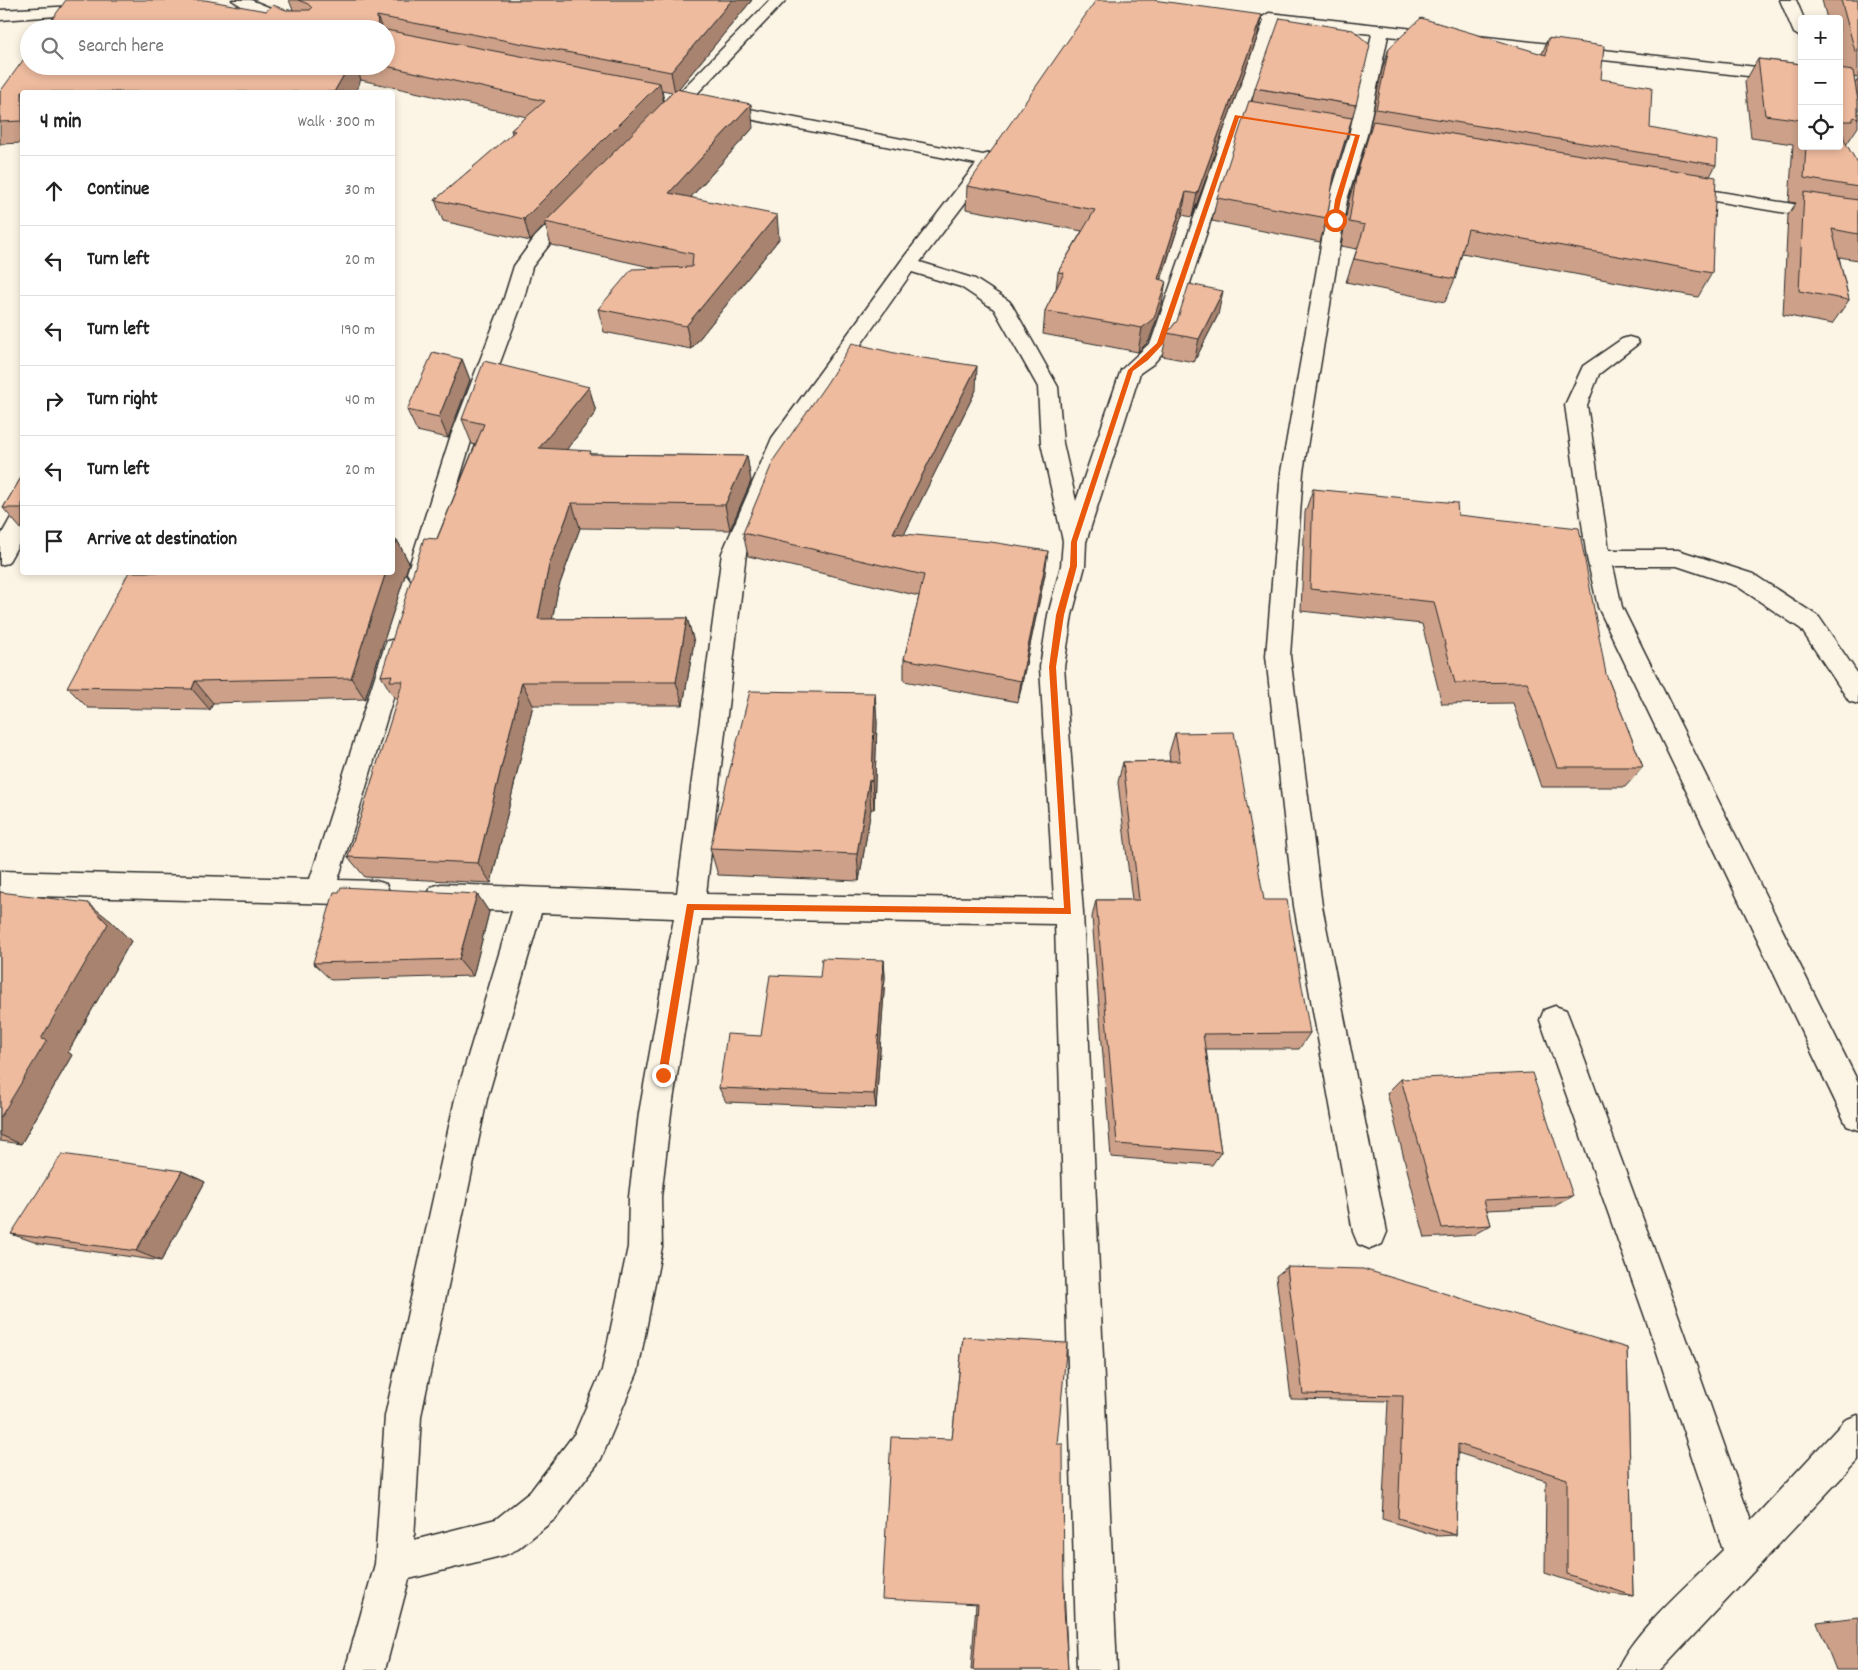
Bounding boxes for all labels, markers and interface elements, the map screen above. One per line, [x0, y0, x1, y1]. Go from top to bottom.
map controls [1798, 15, 1843, 150]
button: + [1798, 15, 1843, 60]
search box [20, 20, 395, 75]
icon: search [38, 34, 66, 62]
text: Search here [78, 34, 164, 61]
button: − [1798, 60, 1843, 105]
button: locate [1798, 105, 1843, 150]
text: 4 min [40, 108, 82, 138]
text: Walk · 300 m [298, 111, 375, 134]
icon: ahead [40, 177, 68, 205]
text: Continue [87, 177, 149, 204]
text: 30 m [345, 179, 375, 202]
route start [1324, 209, 1347, 232]
icon: left [40, 247, 68, 275]
text: Turn left [87, 247, 150, 274]
text: 20 m [345, 249, 375, 272]
icon: left [40, 317, 68, 345]
text: Turn left [87, 317, 150, 344]
text: 190 m [341, 319, 375, 342]
icon: right [40, 387, 68, 415]
text: Turn right [87, 387, 158, 414]
text: 40 m [345, 389, 375, 412]
icon: left [40, 457, 68, 485]
text: Turn left [87, 457, 150, 484]
text: 20 m [345, 459, 375, 482]
icon: arrive [40, 527, 68, 555]
text: Arrive at destination [87, 527, 237, 554]
route end [652, 1064, 675, 1087]

